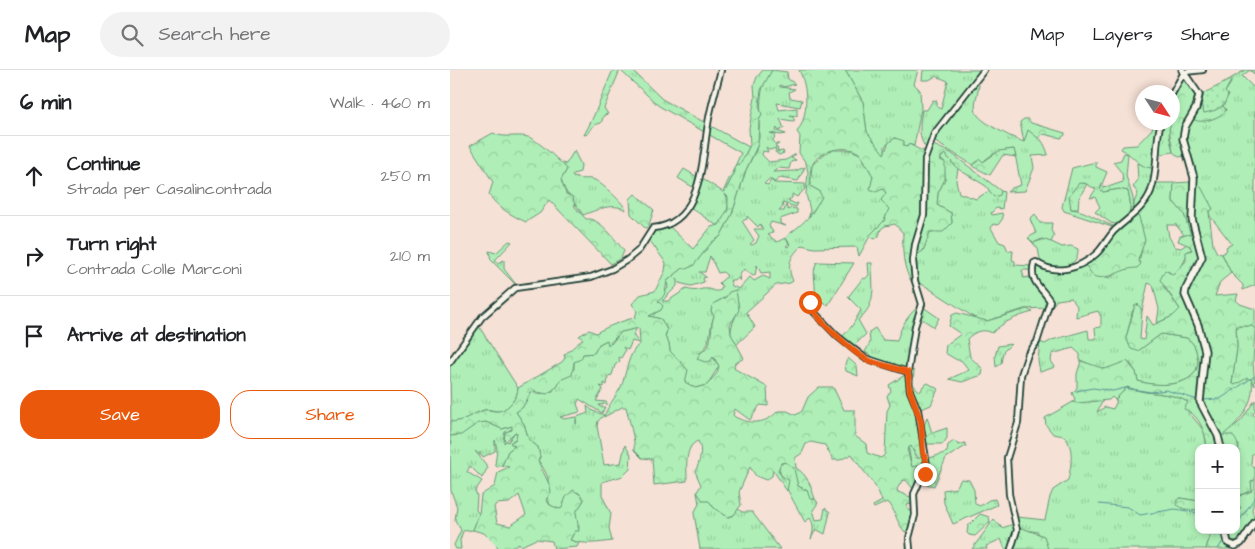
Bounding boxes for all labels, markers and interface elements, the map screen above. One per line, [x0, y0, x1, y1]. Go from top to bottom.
search box [100, 12, 450, 57]
text: Map [25, 18, 70, 52]
icon: search [118, 21, 146, 49]
text: Search here [158, 21, 271, 48]
text: Map [1030, 22, 1064, 47]
text: Layers [1092, 22, 1153, 47]
text: Share [1181, 22, 1230, 47]
north arrow [1135, 85, 1180, 130]
text: 6 min [20, 88, 72, 117]
text: Walk · 460 m [330, 92, 430, 114]
text: Continue [67, 151, 141, 178]
icon: ahead [20, 162, 48, 190]
text: 250 m [381, 165, 430, 187]
text: Strada per Casalincontrada [67, 178, 272, 200]
text: Turn right [67, 231, 156, 258]
icon: right [20, 242, 48, 270]
text: 210 m [390, 245, 430, 267]
text: Contrada Colle Marconi [67, 258, 242, 280]
route start [799, 291, 822, 314]
icon: arrive [20, 322, 48, 350]
text: Arrive at destination [67, 322, 246, 349]
button: Save [20, 390, 220, 439]
button: Share [230, 390, 430, 439]
map controls [1195, 444, 1240, 534]
button: + [1195, 444, 1240, 489]
route end [914, 463, 937, 486]
button: − [1195, 489, 1240, 534]

